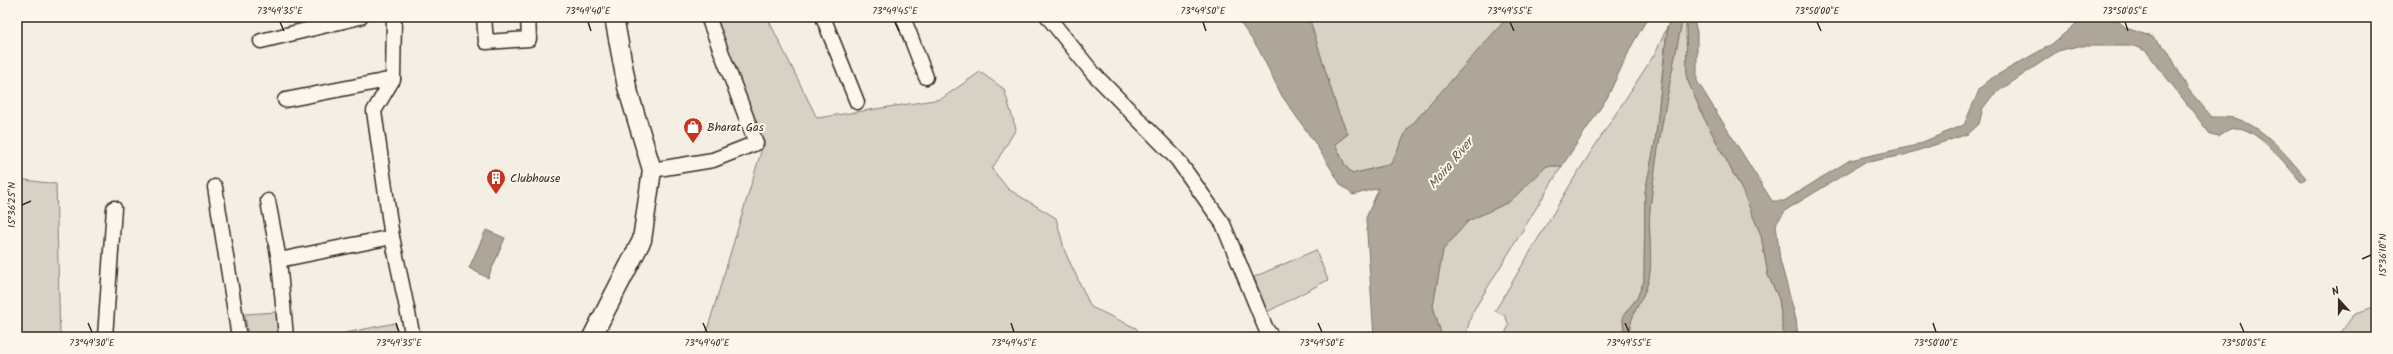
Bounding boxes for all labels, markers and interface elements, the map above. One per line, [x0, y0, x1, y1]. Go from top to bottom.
text: 73°49'35"E [257, 3, 304, 19]
text: 73°49'40"E [565, 3, 612, 19]
text: 73°49'45"E [872, 3, 919, 19]
text: 73°49'50"E [1180, 3, 1227, 19]
text: 73°49'55"E [1487, 3, 1534, 19]
text: 73°50'00"E [1795, 3, 1840, 19]
text: 73°50'05"E [2102, 3, 2149, 19]
shop icon: Bharat Gas [682, 116, 704, 144]
place label: Bharat Gas [707, 118, 764, 137]
water label: Moira River [1423, 132, 1480, 194]
building icon: Clubhouse [485, 167, 507, 195]
place label: Clubhouse [510, 169, 561, 188]
text: 15°36'25"N [4, 182, 20, 228]
text: 15°36'10"N [2375, 233, 2391, 276]
north arrow [2319, 280, 2359, 320]
text: N [2329, 282, 2342, 301]
text: 73°49'30"E [69, 335, 116, 351]
text: 73°49'35"E [376, 335, 423, 351]
text: 73°49'40"E [684, 335, 731, 351]
text: 73°49'45"E [991, 335, 1038, 351]
text: 73°49'50"E [1299, 335, 1346, 351]
text: 73°49'55"E [1606, 335, 1653, 351]
text: 73°50'00"E [1914, 335, 1959, 351]
text: 73°50'05"E [2221, 335, 2268, 351]

